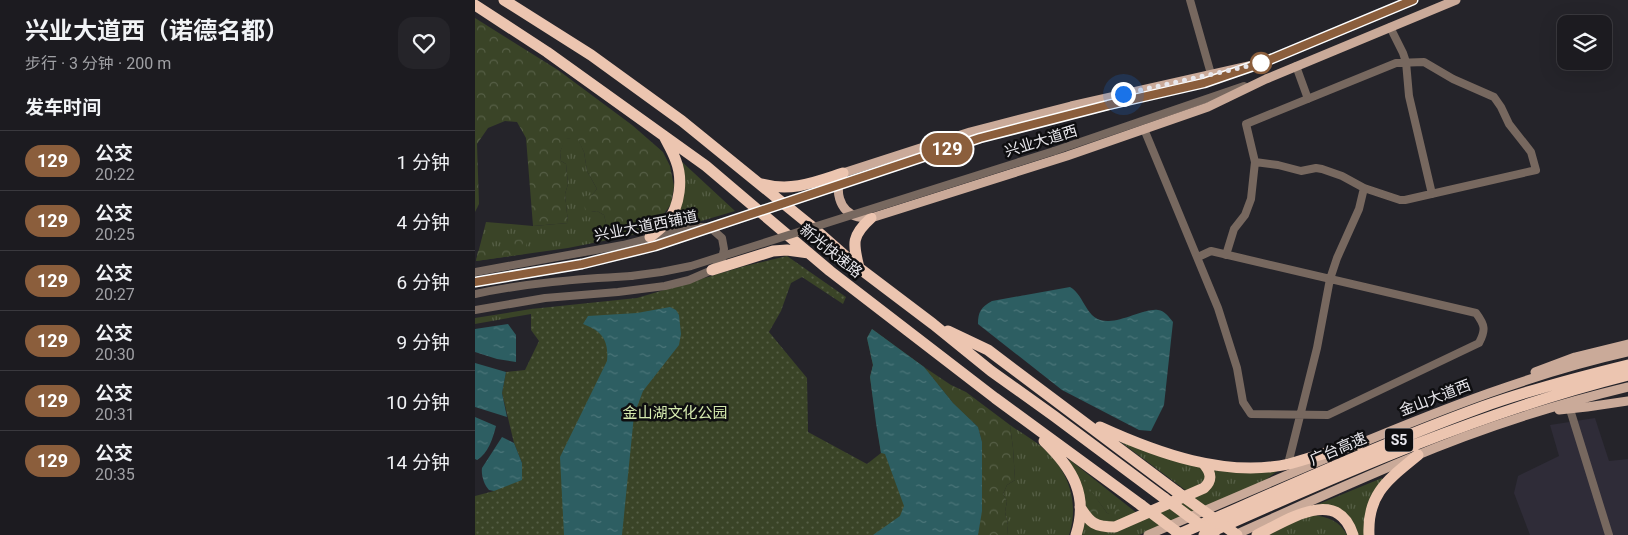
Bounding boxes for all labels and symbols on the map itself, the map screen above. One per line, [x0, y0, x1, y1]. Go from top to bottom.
unlabelled marker [1250, 52, 1272, 74]
your location [1111, 82, 1136, 107]
street label: 兴业大道西 [1002, 121, 1080, 161]
line badge: 129 [918, 133, 976, 165]
street label: 兴业大道西铺道 [593, 207, 699, 245]
street label: 新光快速路 [796, 220, 866, 282]
street label: 金山大道西 [1397, 376, 1473, 420]
park label: 金山湖文化公园 [622, 404, 728, 422]
road number: S5 [1385, 428, 1413, 452]
street label: 广台高速 [1307, 429, 1369, 469]

